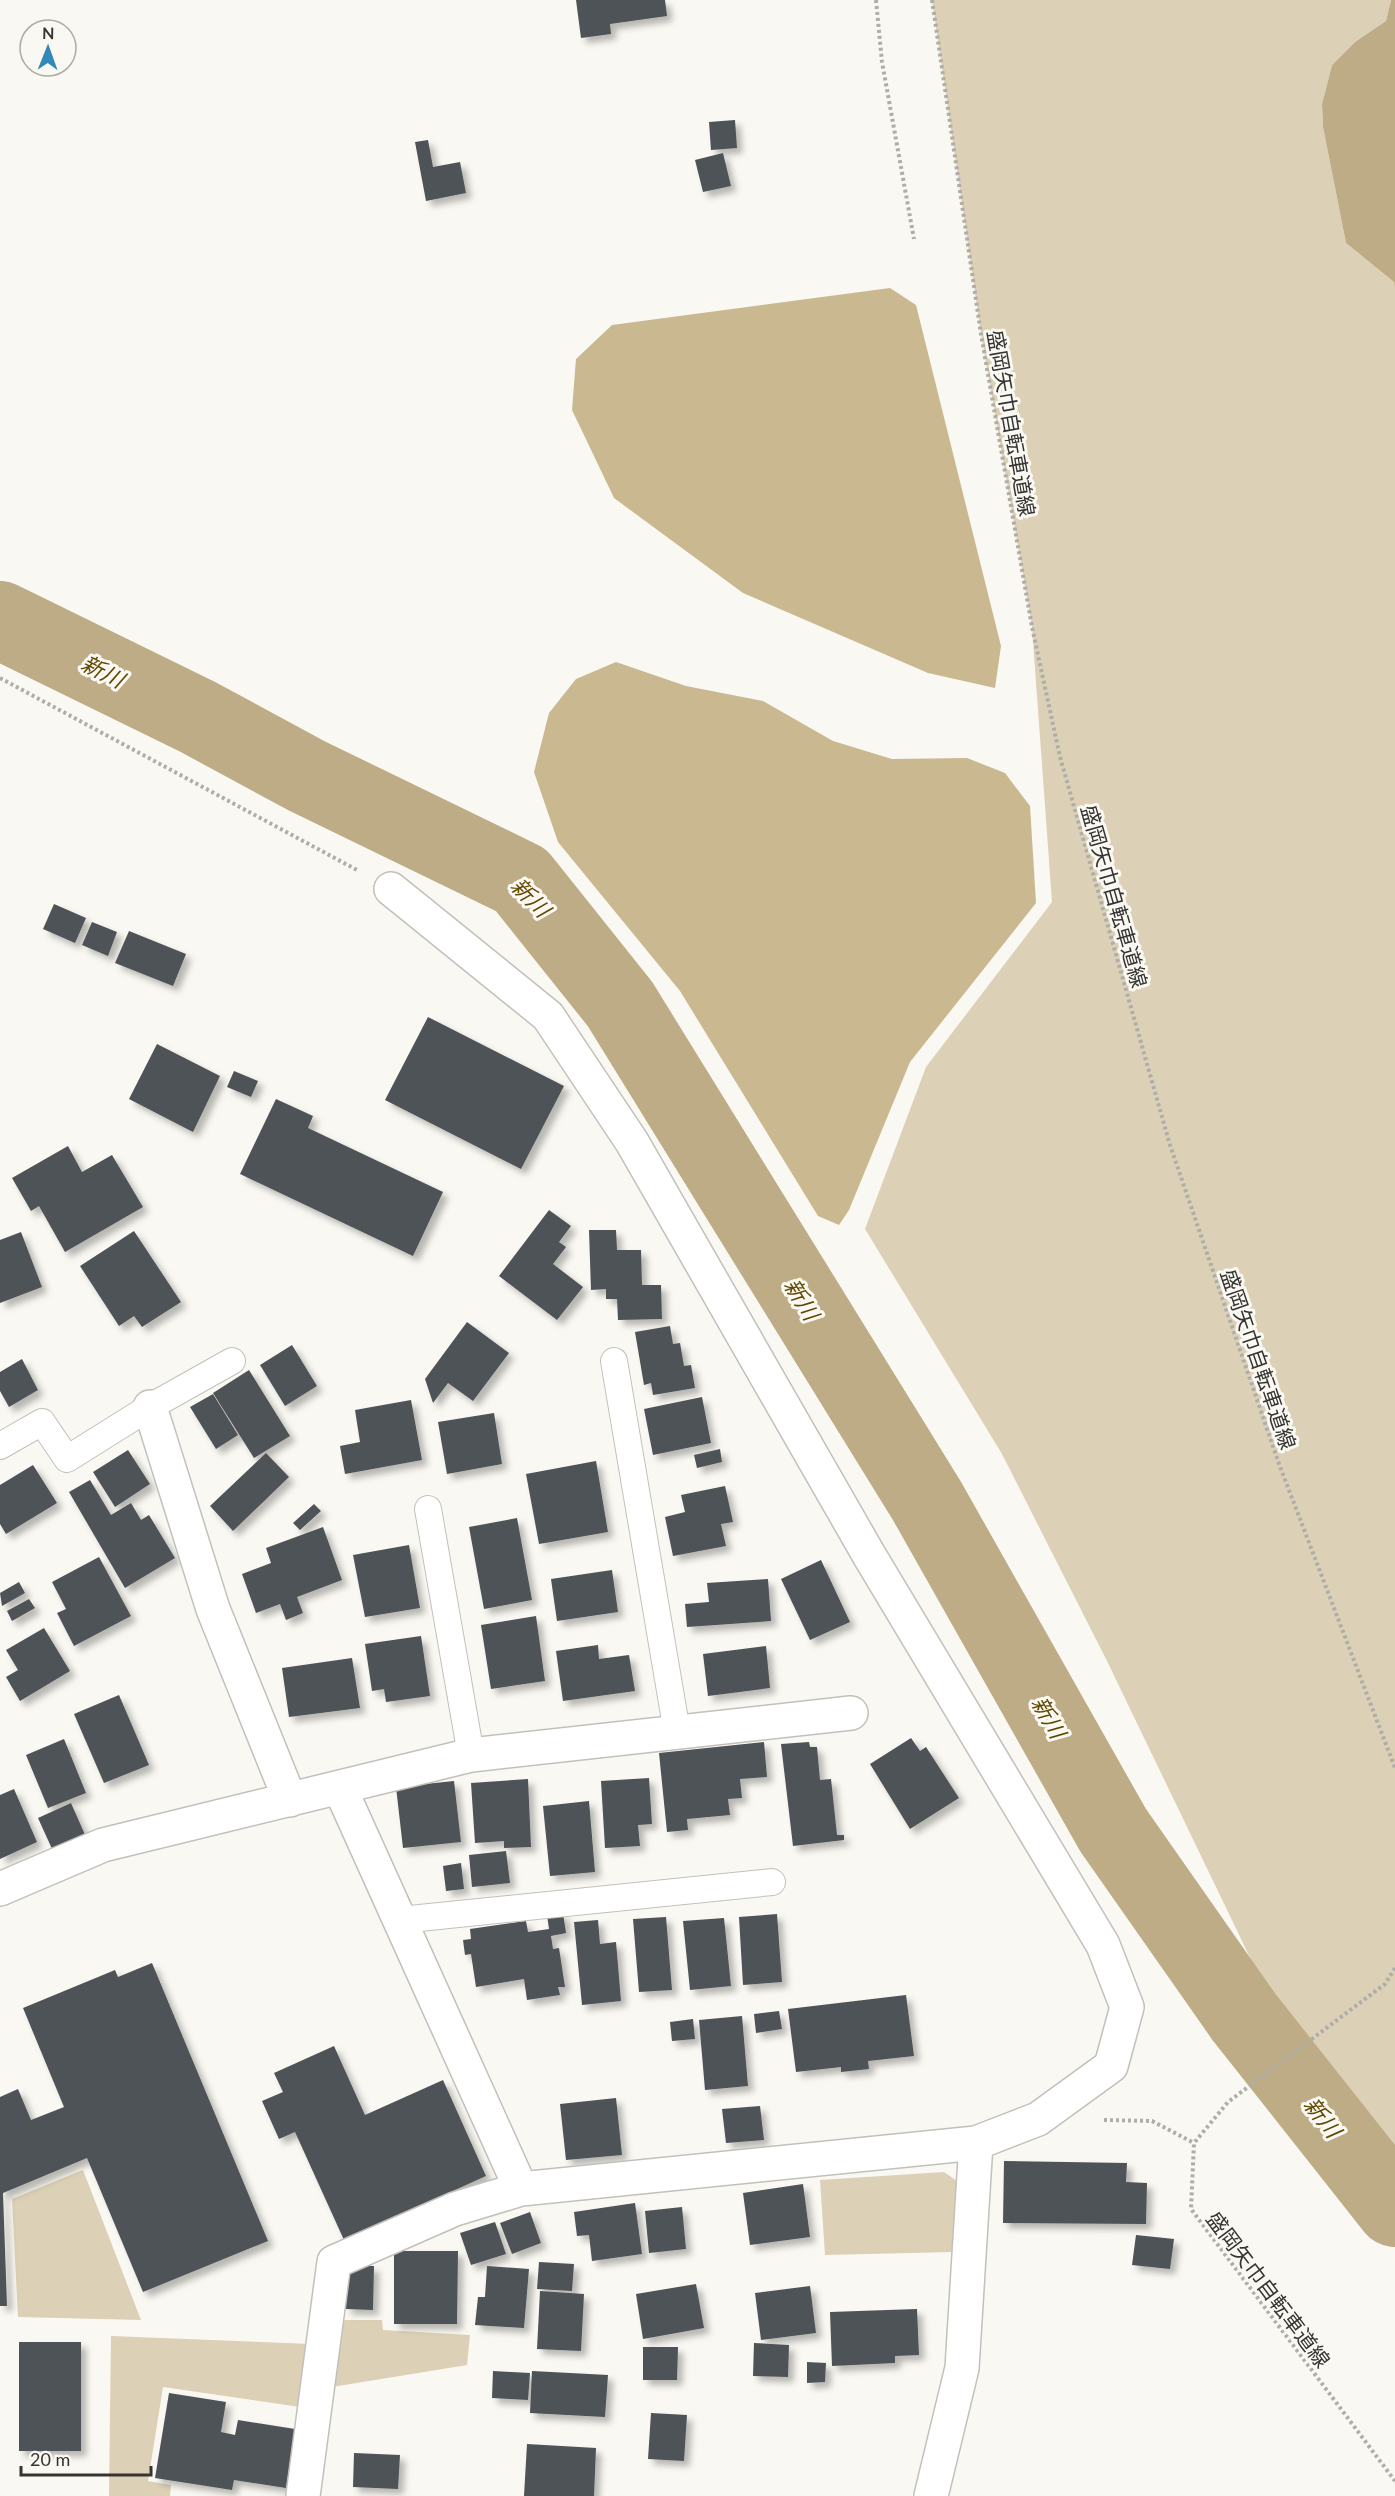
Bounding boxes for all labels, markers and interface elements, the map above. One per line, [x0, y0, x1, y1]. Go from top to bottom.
north arrow [18, 18, 78, 78]
text: N [42, 23, 55, 42]
street label: 盛岡矢巾自転車道線 [983, 328, 1041, 518]
water label: 新川 [77, 649, 131, 694]
street label: 盛岡矢巾自転車道線 [1077, 802, 1153, 990]
water label: 新川 [506, 872, 557, 924]
street label: 盛岡矢巾自転車道線 [1216, 1266, 1302, 1452]
water label: 新川 [779, 1273, 826, 1327]
water label: 新川 [1026, 1691, 1073, 1745]
water label: 新川 [1299, 2091, 1348, 2144]
street label: 盛岡矢巾自転車道線 [1202, 2206, 1336, 2372]
scale bar [21, 2439, 152, 2477]
text: 20 m [30, 2448, 70, 2470]

